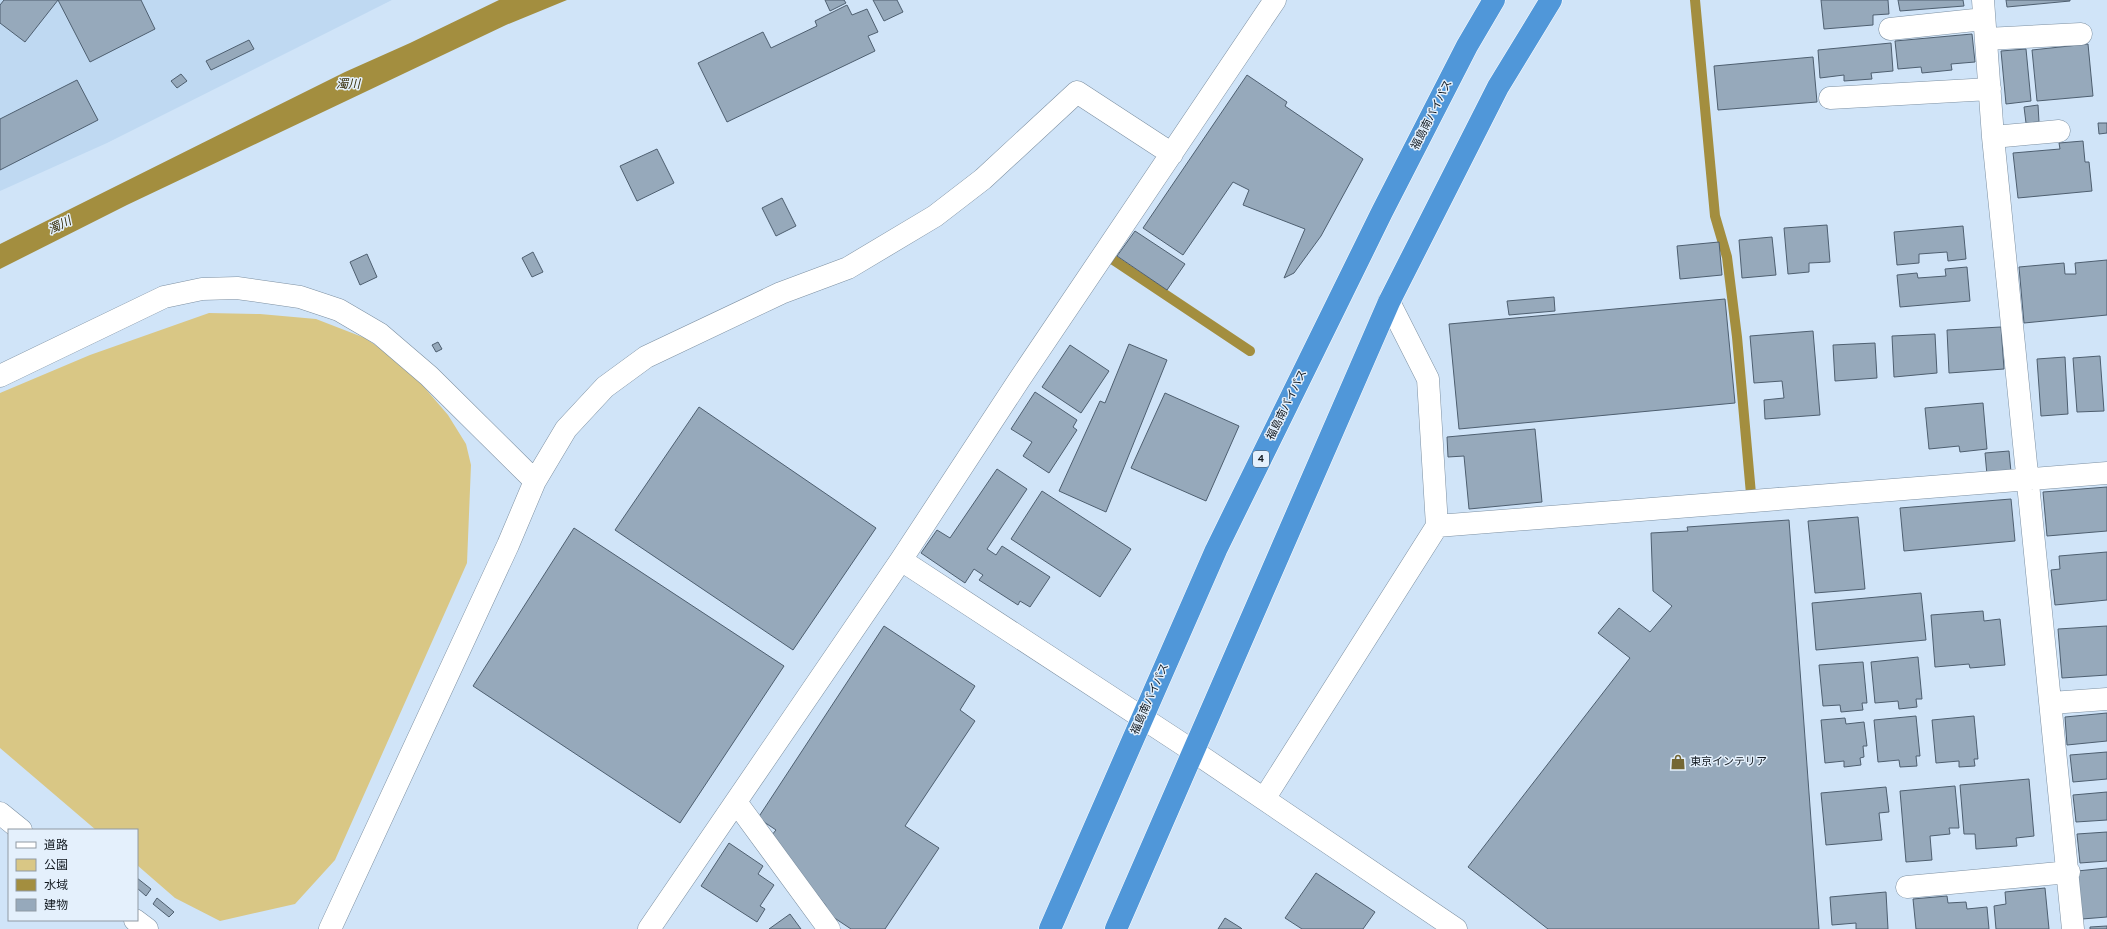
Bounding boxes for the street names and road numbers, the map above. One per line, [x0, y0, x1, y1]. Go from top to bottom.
street label: 福島南バイパス [1408, 78, 1456, 152]
street label: 福島南バイパス [1264, 367, 1310, 443]
road number: 4 [1253, 451, 1269, 467]
street label: 福島南バイパス [1128, 661, 1172, 737]

